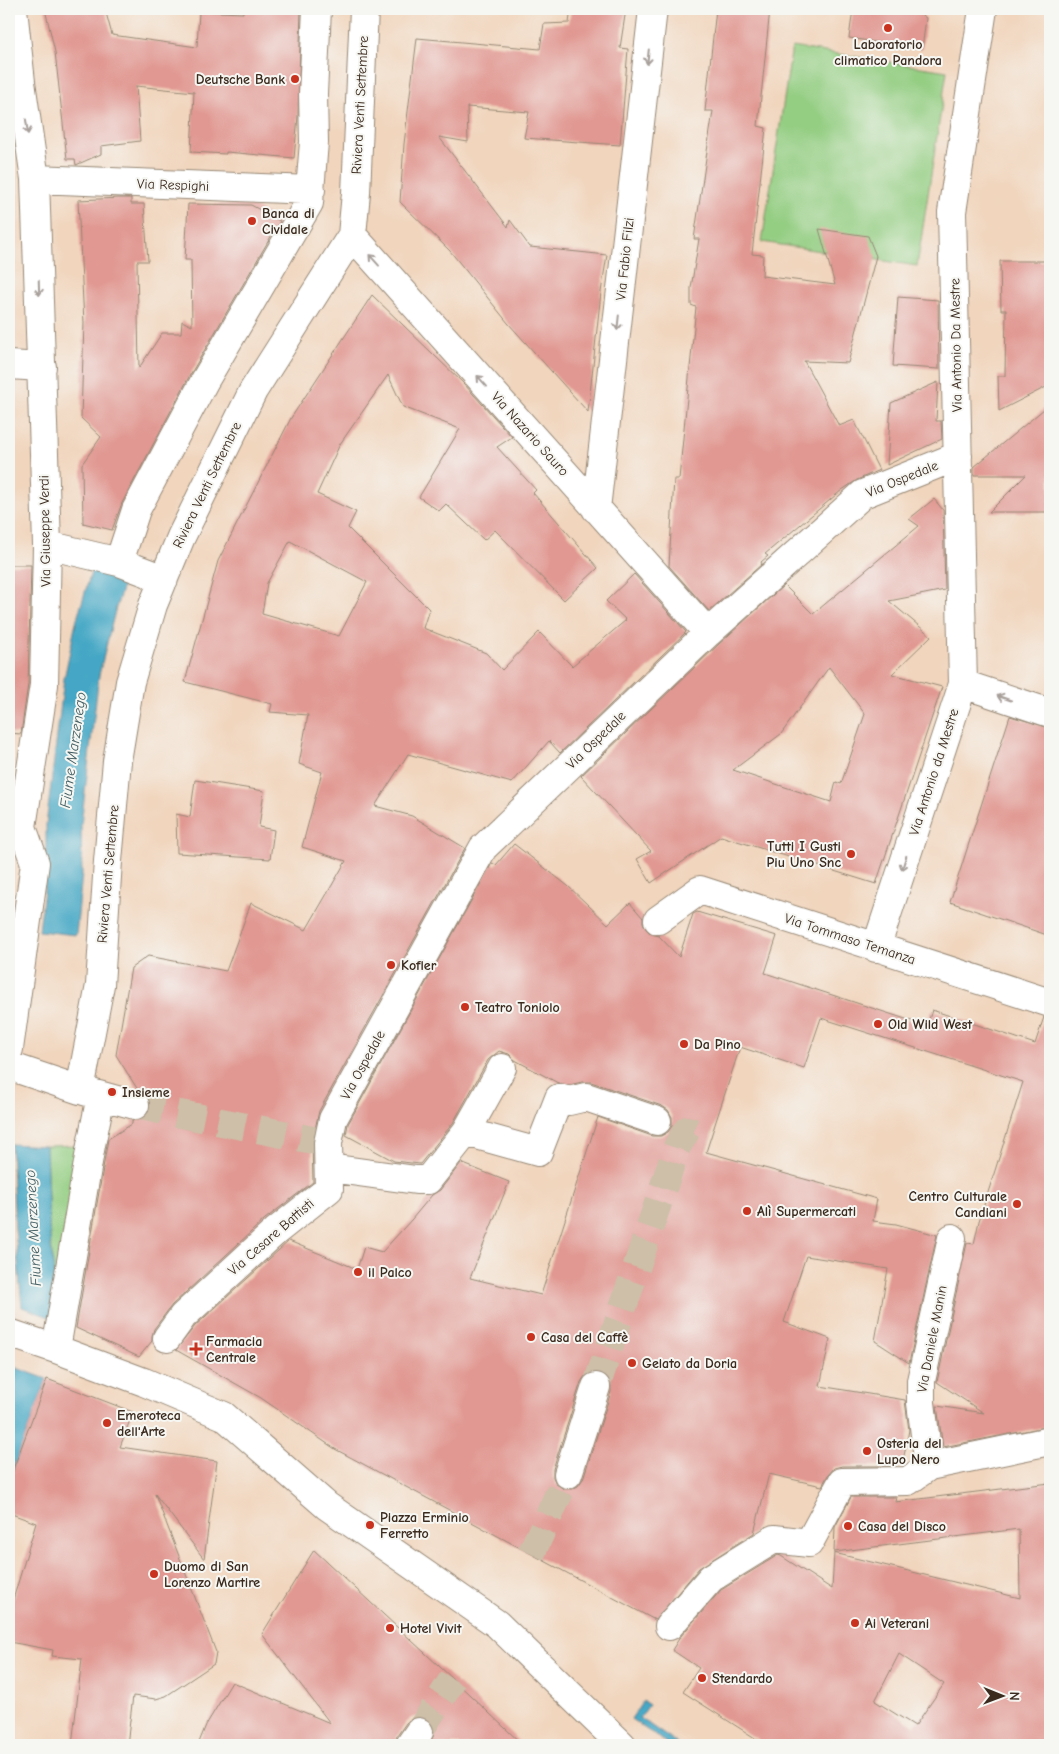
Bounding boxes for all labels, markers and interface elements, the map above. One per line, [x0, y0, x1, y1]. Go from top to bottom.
marker: Laboratorio climatico Pandora [882, 22, 894, 34]
street label: Riviera Venti Settembre [348, 35, 372, 175]
place label: Laboratorio climatico Pandora [834, 36, 942, 69]
one-way arrow [643, 49, 653, 65]
place label: Deutsche Bank [196, 71, 285, 88]
marker: Deutsche Bank [289, 73, 301, 85]
one-way arrow [22, 118, 32, 134]
street label: Via Respighi [137, 175, 209, 195]
place label: Banca di Cividale [262, 205, 315, 238]
marker: Banca di Cividale [246, 215, 258, 227]
street label: Via Fabio Filzi [612, 217, 638, 301]
one-way arrow [368, 253, 380, 266]
street label: Via Antonio Da Mestre [946, 278, 966, 412]
one-way arrow [34, 280, 43, 296]
one-way arrow [613, 315, 623, 331]
one-way arrow [477, 374, 488, 387]
street label: Via Nazario Sauro [488, 388, 572, 480]
street label: Riviera Venti Settembre [169, 419, 245, 551]
street label: Via Ospedale [863, 457, 941, 501]
street label: Via Giuseppe Verdi [36, 475, 54, 587]
water label: Fiume Marzenego [56, 691, 90, 809]
one-way arrow [997, 693, 1012, 702]
street label: Via Antonio da Mestre [905, 706, 963, 838]
street label: Via Ospedale [563, 707, 629, 773]
street label: Riviera Venti Settembre [93, 804, 123, 944]
place label: Tutti I Gusti Piu Uno Snc [767, 838, 841, 871]
marker: Tutti I Gusti Piu Uno Snc [845, 848, 857, 860]
one-way arrow [899, 855, 908, 870]
street label: Via Tommaso Temanza [782, 910, 918, 968]
place label: Kofler [401, 957, 437, 974]
marker: Kofler [385, 959, 397, 971]
place label: Teatro Toniolo [475, 999, 560, 1016]
marker: Teatro Toniolo [459, 1001, 471, 1013]
place label: Old Wild West [888, 1016, 972, 1033]
marker: Old Wild West [872, 1018, 884, 1030]
street label: Via Ospedale [337, 1027, 389, 1103]
place label: Da Pino [694, 1036, 741, 1053]
marker: Da Pino [678, 1038, 690, 1050]
place label: Insieme [122, 1084, 170, 1101]
marker: Insieme [106, 1086, 118, 1098]
water label: Fiume Marzenego [21, 1169, 45, 1287]
place label: Centro Culturale Candiani [909, 1188, 1007, 1221]
street label: Via Cesare Battisti [225, 1195, 317, 1279]
marker: Centro Culturale Candiani [1011, 1198, 1023, 1210]
place label: Alì Supermercati [757, 1203, 856, 1220]
marker: Alì Supermercati [741, 1205, 753, 1217]
place label: il Palco [368, 1264, 412, 1281]
marker: il Palco [352, 1266, 364, 1278]
street label: Via Daniele Manin [913, 1284, 951, 1394]
place label: Casa del Caffè [541, 1329, 628, 1346]
marker: Casa del Caffè [525, 1331, 537, 1343]
place label: Farmacia Centrale [206, 1333, 262, 1366]
marker: Farmacia Centrale [190, 1343, 202, 1355]
place label: Gelato da Doria [642, 1355, 737, 1372]
marker: Gelato da Doria [626, 1357, 638, 1369]
place label: Emeroteca dell'Arte [117, 1407, 181, 1440]
marker: Emeroteca dell'Arte [101, 1417, 113, 1429]
place label: Osteria del Lupo Nero [877, 1435, 942, 1468]
marker: Osteria del Lupo Nero [861, 1445, 873, 1457]
place label: Piazza Erminio Ferretto [380, 1509, 469, 1542]
place label: Casa del Disco [858, 1518, 946, 1535]
marker: Piazza Erminio Ferretto [364, 1519, 376, 1531]
marker: Casa del Disco [842, 1520, 854, 1532]
place label: Duomo di San Lorenzo Martire [164, 1558, 260, 1591]
marker: Duomo di San Lorenzo Martire [148, 1568, 160, 1580]
place label: Ai Veterani [865, 1615, 929, 1632]
marker: Ai Veterani [849, 1617, 861, 1629]
place label: Hotel Vivit [400, 1620, 462, 1637]
marker: Hotel Vivit [384, 1622, 396, 1634]
place label: Stendardo [712, 1670, 773, 1687]
marker: Stendardo [696, 1672, 708, 1684]
north arrow [976, 1672, 1026, 1722]
text: N [1006, 1692, 1023, 1701]

